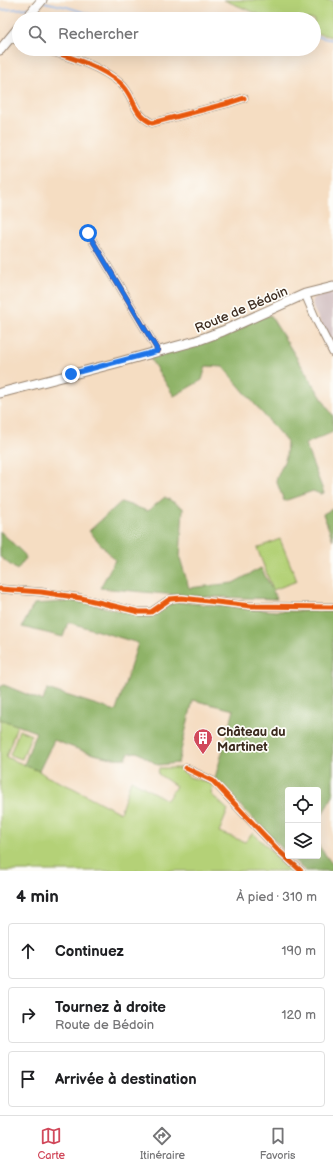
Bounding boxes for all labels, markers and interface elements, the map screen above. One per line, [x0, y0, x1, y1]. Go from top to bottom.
search box [12, 12, 321, 56]
icon: search [26, 23, 48, 45]
text: Rechercher [58, 25, 138, 44]
route start [79, 224, 97, 242]
street label: Route de Bédoin [193, 283, 290, 337]
route end [62, 365, 80, 383]
place label: Château du Martinet [217, 724, 286, 755]
building icon: Château du Martinet [192, 727, 214, 755]
map controls [285, 787, 321, 859]
button: locate [285, 787, 321, 823]
button: layers [285, 823, 321, 859]
text: 4 min [16, 887, 59, 907]
text: À pied · 310 m [236, 889, 317, 905]
icon: ahead [17, 940, 39, 962]
text: Continuez [55, 942, 124, 961]
text: 190 m [282, 943, 316, 959]
text: Tournez à droite [55, 998, 166, 1017]
icon: right [17, 1004, 39, 1026]
text: 120 m [281, 1007, 316, 1023]
text: Route de Bédoin [55, 1017, 154, 1033]
icon: arrive [17, 1068, 39, 1090]
text: Arrivée à destination [55, 1070, 197, 1089]
tab: Carte [37, 1125, 65, 1162]
tab: Itinéraire [140, 1125, 185, 1162]
tab: Favoris [260, 1125, 296, 1162]

